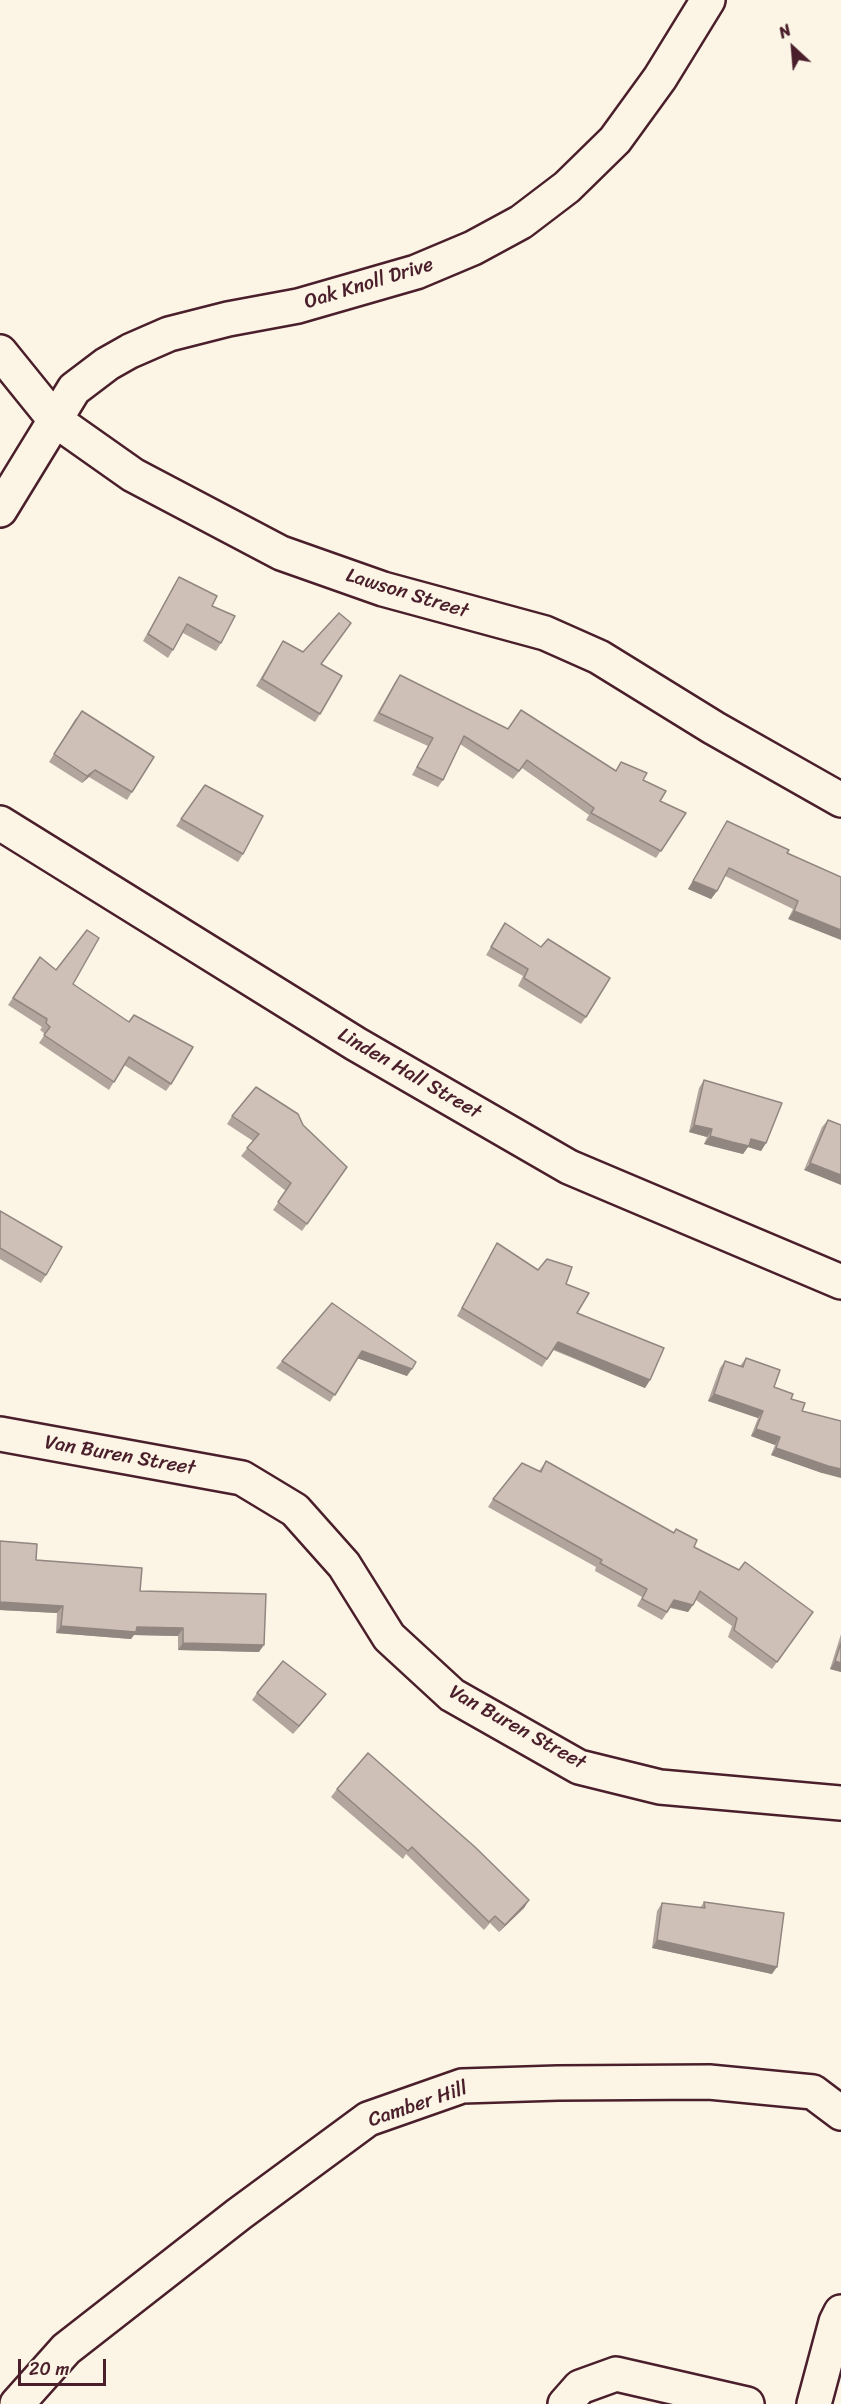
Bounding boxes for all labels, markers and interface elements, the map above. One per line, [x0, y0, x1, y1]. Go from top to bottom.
text: N [774, 16, 796, 47]
north arrow [763, 18, 823, 78]
street label: Oak Knoll Drive [302, 253, 436, 315]
street label: Lawson Street [343, 564, 471, 624]
street label: Linden Hall Street [333, 1023, 485, 1125]
street label: Van Buren Street [43, 1431, 197, 1481]
street label: Van Buren Street [445, 1681, 589, 1775]
street label: Camber Hill [365, 2077, 471, 2133]
scale bar [21, 2347, 110, 2385]
text: 20 m [29, 2353, 69, 2385]

